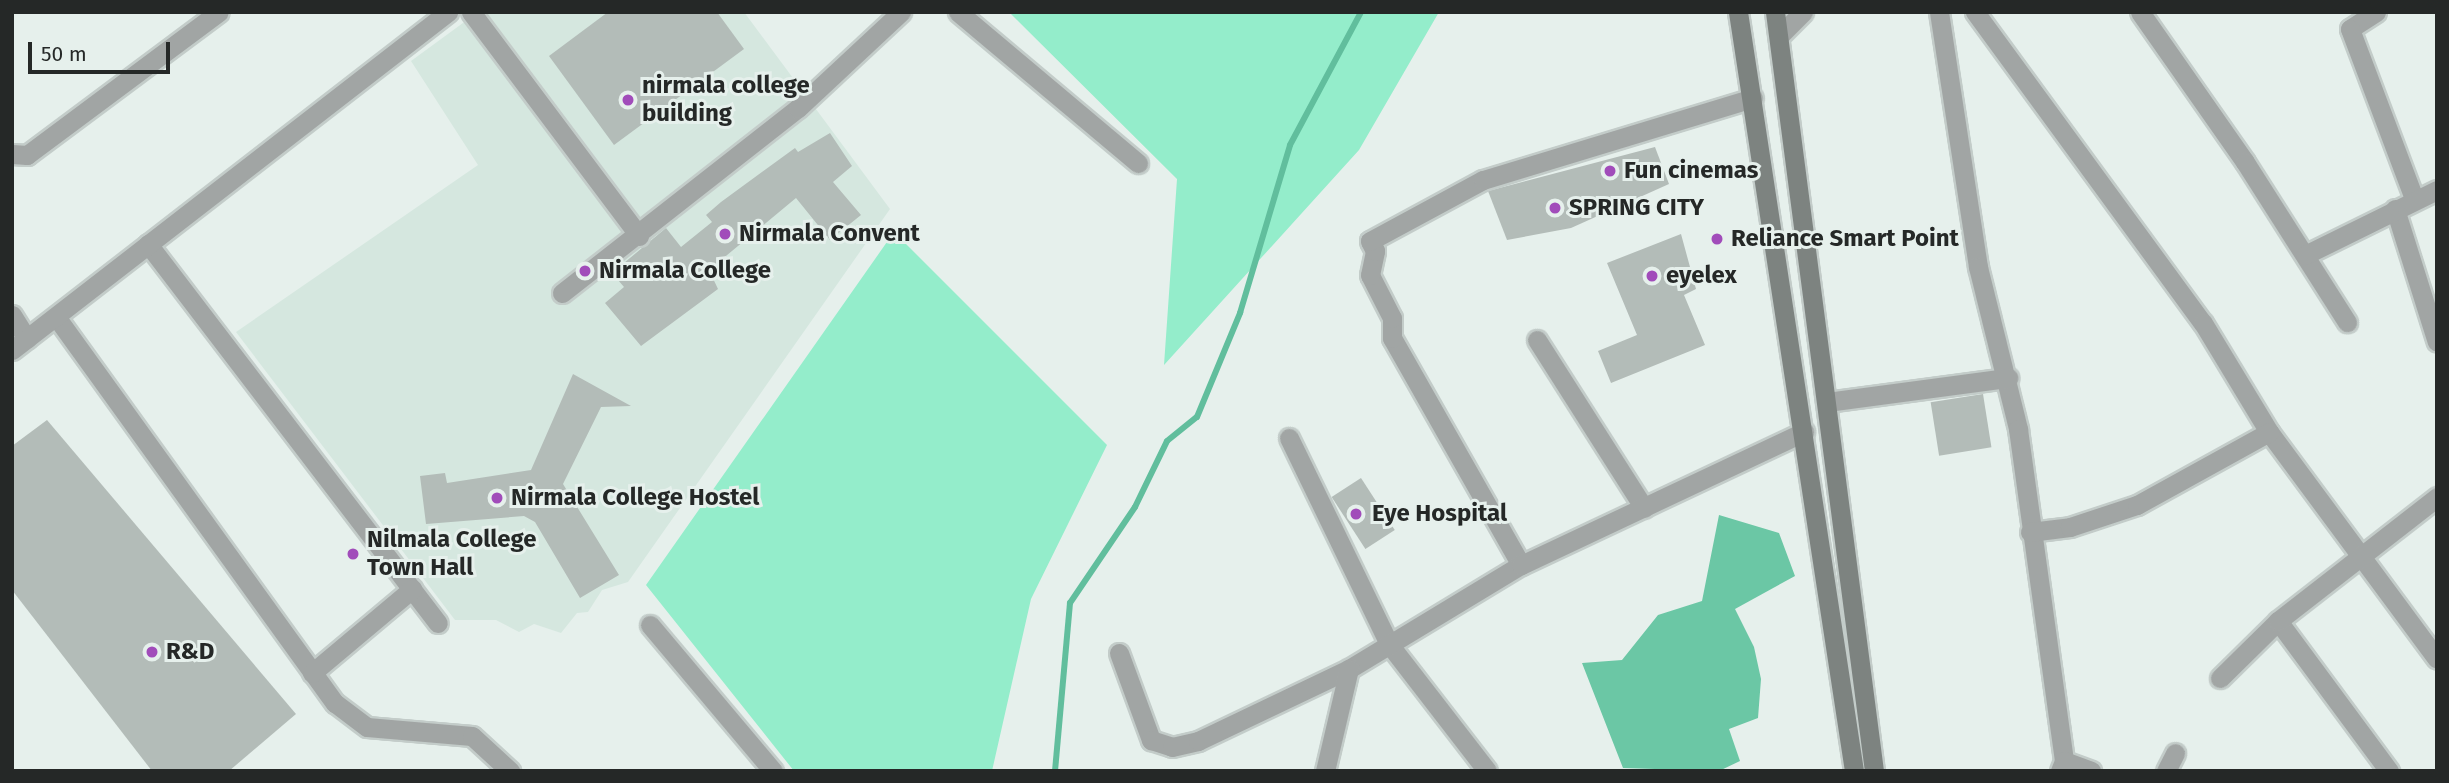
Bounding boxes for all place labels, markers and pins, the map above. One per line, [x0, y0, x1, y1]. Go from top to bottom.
place label: nirmala college building [642, 72, 810, 128]
marker: nirmala college building [620, 92, 636, 108]
place label: Fun cinemas [1624, 157, 1758, 185]
marker: Fun cinemas [1602, 163, 1618, 179]
place label: SPRING CITY [1569, 194, 1704, 222]
marker: SPRING CITY [1547, 200, 1563, 216]
place label: Nirmala Convent [739, 220, 920, 248]
place label: Reliance Smart Point [1731, 225, 1959, 253]
marker: Nirmala Convent [717, 226, 733, 242]
marker: Reliance Smart Point [1709, 231, 1725, 247]
place label: Nirmala College [599, 257, 771, 285]
place label: eyelex [1666, 262, 1737, 290]
marker: Nirmala College [577, 263, 593, 279]
marker: eyelex [1644, 268, 1660, 284]
place label: Nirmala College Hostel [511, 484, 759, 512]
marker: Nirmala College Hostel [489, 490, 505, 506]
place label: Eye Hospital [1372, 500, 1507, 528]
marker: Eye Hospital [1346, 504, 1366, 524]
place label: Nilmala College Town Hall [367, 526, 537, 582]
marker: Nilmala College Town Hall [345, 546, 361, 562]
place label: R&D [166, 638, 214, 666]
marker: R&D [144, 644, 160, 660]

